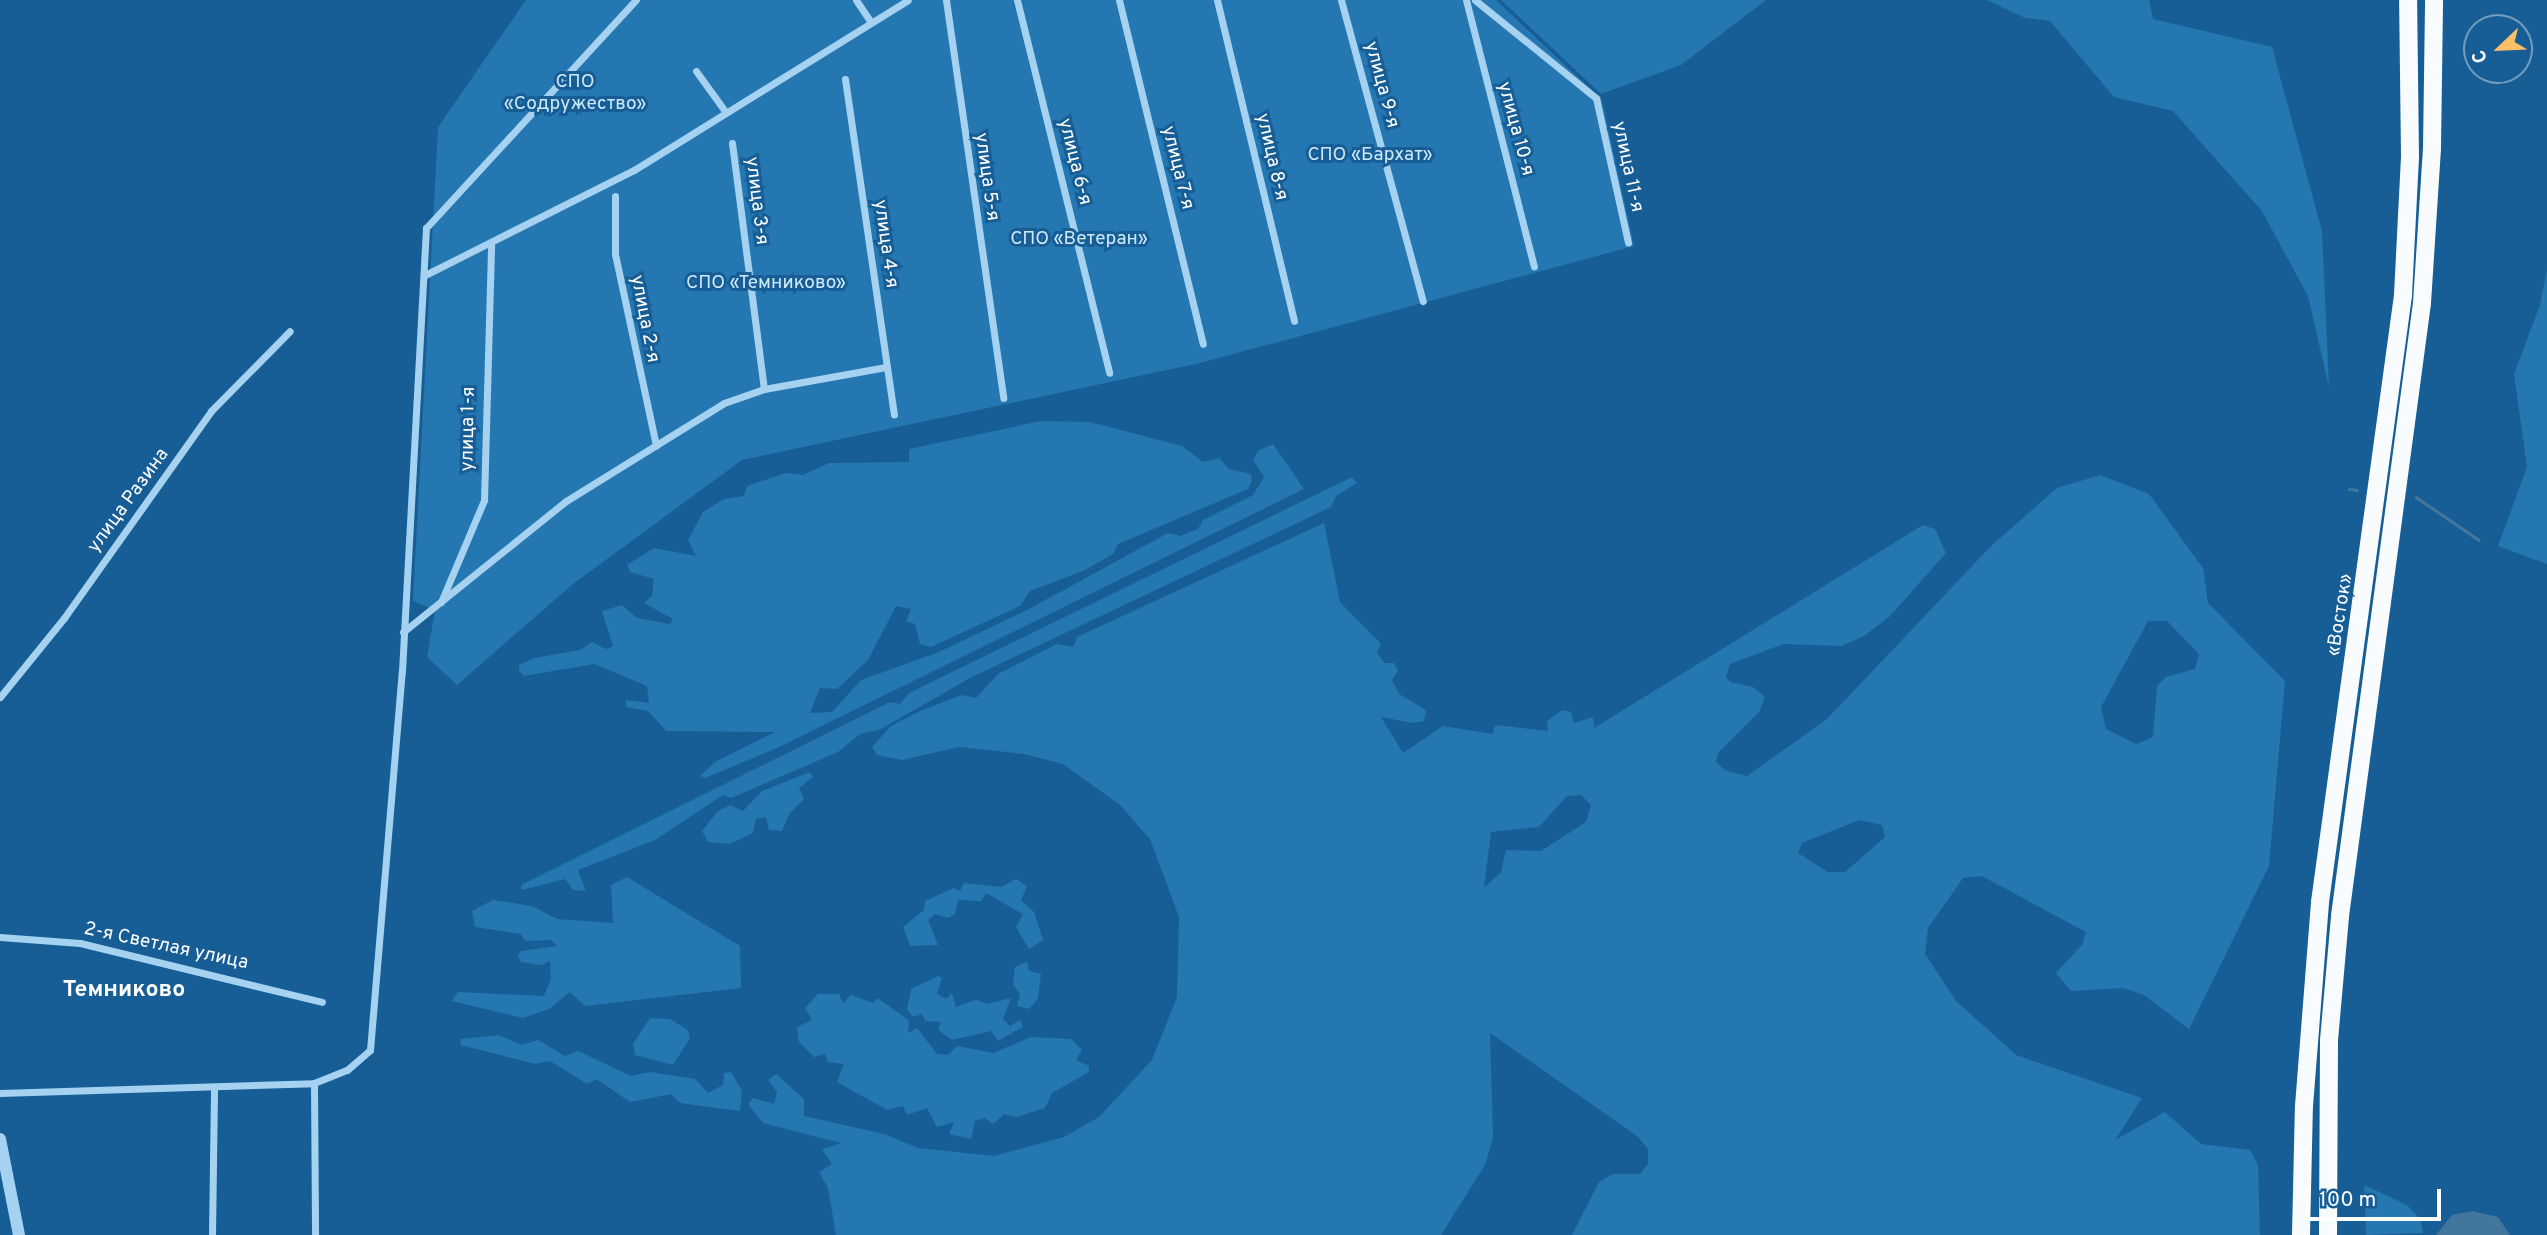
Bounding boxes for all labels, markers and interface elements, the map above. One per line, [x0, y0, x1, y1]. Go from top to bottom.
north arrow [2463, 14, 2533, 84]
street label: улица 9-я [1359, 39, 1403, 131]
text: С [2467, 46, 2494, 67]
park label: СПО «Содружество» [504, 72, 646, 116]
street label: улица 10-я [1492, 79, 1538, 179]
street label: улица 8-я [1250, 111, 1292, 203]
street label: улица 6-я [1052, 116, 1096, 208]
street label: улица 11-я [1606, 120, 1648, 214]
street label: улица 7-я [1156, 123, 1198, 213]
street label: улица 5-я [969, 131, 1003, 223]
park label: СПО «Бархат» [1307, 145, 1433, 167]
street label: улица 3-я [739, 156, 773, 246]
street label: улица 4-я [868, 198, 902, 290]
park label: СПО «Ветеран» [1010, 229, 1148, 251]
street label: улица 2-я [624, 273, 664, 365]
park label: СПО «Темниково» [686, 273, 846, 295]
street label: улица 1-я [457, 386, 481, 472]
street label: улица Разина [83, 444, 175, 558]
street label: «Восток» [2323, 572, 2359, 658]
street label: 2-я Светлая улица [82, 918, 250, 976]
district label: Темниково [63, 977, 185, 1005]
scale bar [2309, 1176, 2444, 1220]
text: 100 m [2319, 1187, 2376, 1214]

